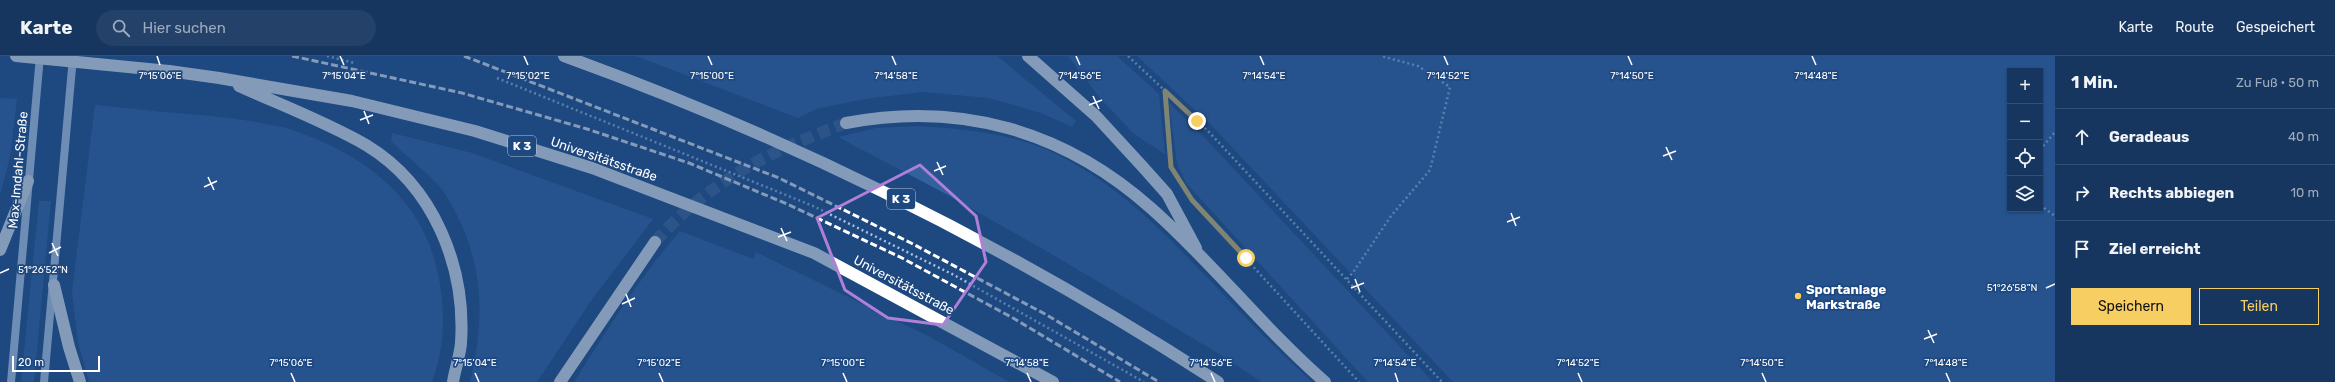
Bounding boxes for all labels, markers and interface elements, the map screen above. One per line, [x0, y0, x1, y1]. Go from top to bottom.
search box [96, 10, 376, 46]
text: Karte [20, 16, 72, 39]
icon: search [110, 17, 132, 39]
text: Hier suchen [142, 19, 226, 37]
text: Karte [2118, 19, 2153, 36]
text: Route [2175, 19, 2214, 36]
text: Gespeichert [2236, 19, 2315, 36]
map controls [2007, 68, 2043, 212]
button: + [2007, 68, 2043, 104]
text: 7°15'06"E [138, 70, 182, 82]
text: 7°15'04"E [322, 70, 366, 82]
text: 7°15'02"E [506, 70, 550, 82]
text: 7°15'00"E [690, 70, 734, 82]
text: 7°14'58"E [874, 70, 918, 82]
text: 7°14'56"E [1059, 70, 1101, 82]
text: 7°14'54"E [1242, 70, 1286, 82]
text: 7°14'52"E [1426, 70, 1470, 82]
text: 7°14'50"E [1610, 70, 1654, 82]
text: 7°14'48"E [1794, 70, 1838, 82]
text: 1 Min. [2071, 72, 2118, 92]
text: Zu Fuß · 50 m [2236, 75, 2319, 90]
button: − [2007, 104, 2043, 140]
street label: Max-Imdahl-Straße [5, 111, 31, 229]
route end [1188, 112, 1206, 130]
icon: ahead [2071, 126, 2093, 148]
text: Geradeaus [2109, 128, 2189, 146]
text: 40 m [2288, 129, 2319, 144]
street label: Universitätsstraße [549, 134, 659, 184]
road number: K 3 [508, 136, 536, 156]
button: locate [2007, 140, 2043, 176]
button: layers [2007, 176, 2043, 212]
icon: right [2071, 182, 2093, 204]
text: Rechts abbiegen [2109, 184, 2234, 202]
text: 10 m [2290, 185, 2319, 200]
road number: K 3 [887, 189, 915, 209]
icon: arrive [2071, 238, 2093, 260]
text: Ziel erreicht [2109, 240, 2201, 258]
route start [1237, 249, 1255, 267]
street label: Universitätsstraße [851, 252, 957, 318]
text: 51°26'52"N [18, 264, 68, 276]
place label: Sportanlage Markstraße [1806, 282, 1886, 312]
text: 51°26'58"N [1987, 282, 2037, 294]
button: Speichern [2071, 288, 2191, 325]
button: Teilen [2199, 288, 2319, 325]
marker: Sportanlage Markstraße [1793, 291, 1803, 301]
scale bar [12, 354, 100, 373]
text: 20 m [18, 356, 44, 369]
text: 7°15'06"E [269, 357, 313, 369]
text: 7°15'04"E [453, 357, 497, 369]
text: 7°15'02"E [637, 357, 681, 369]
text: 7°15'00"E [821, 357, 865, 369]
text: 7°14'58"E [1005, 357, 1049, 369]
text: 7°14'56"E [1190, 357, 1232, 369]
text: 7°14'54"E [1373, 357, 1417, 369]
text: 7°14'52"E [1556, 357, 1600, 369]
text: 7°14'50"E [1740, 357, 1784, 369]
text: 7°14'48"E [1924, 357, 1968, 369]

